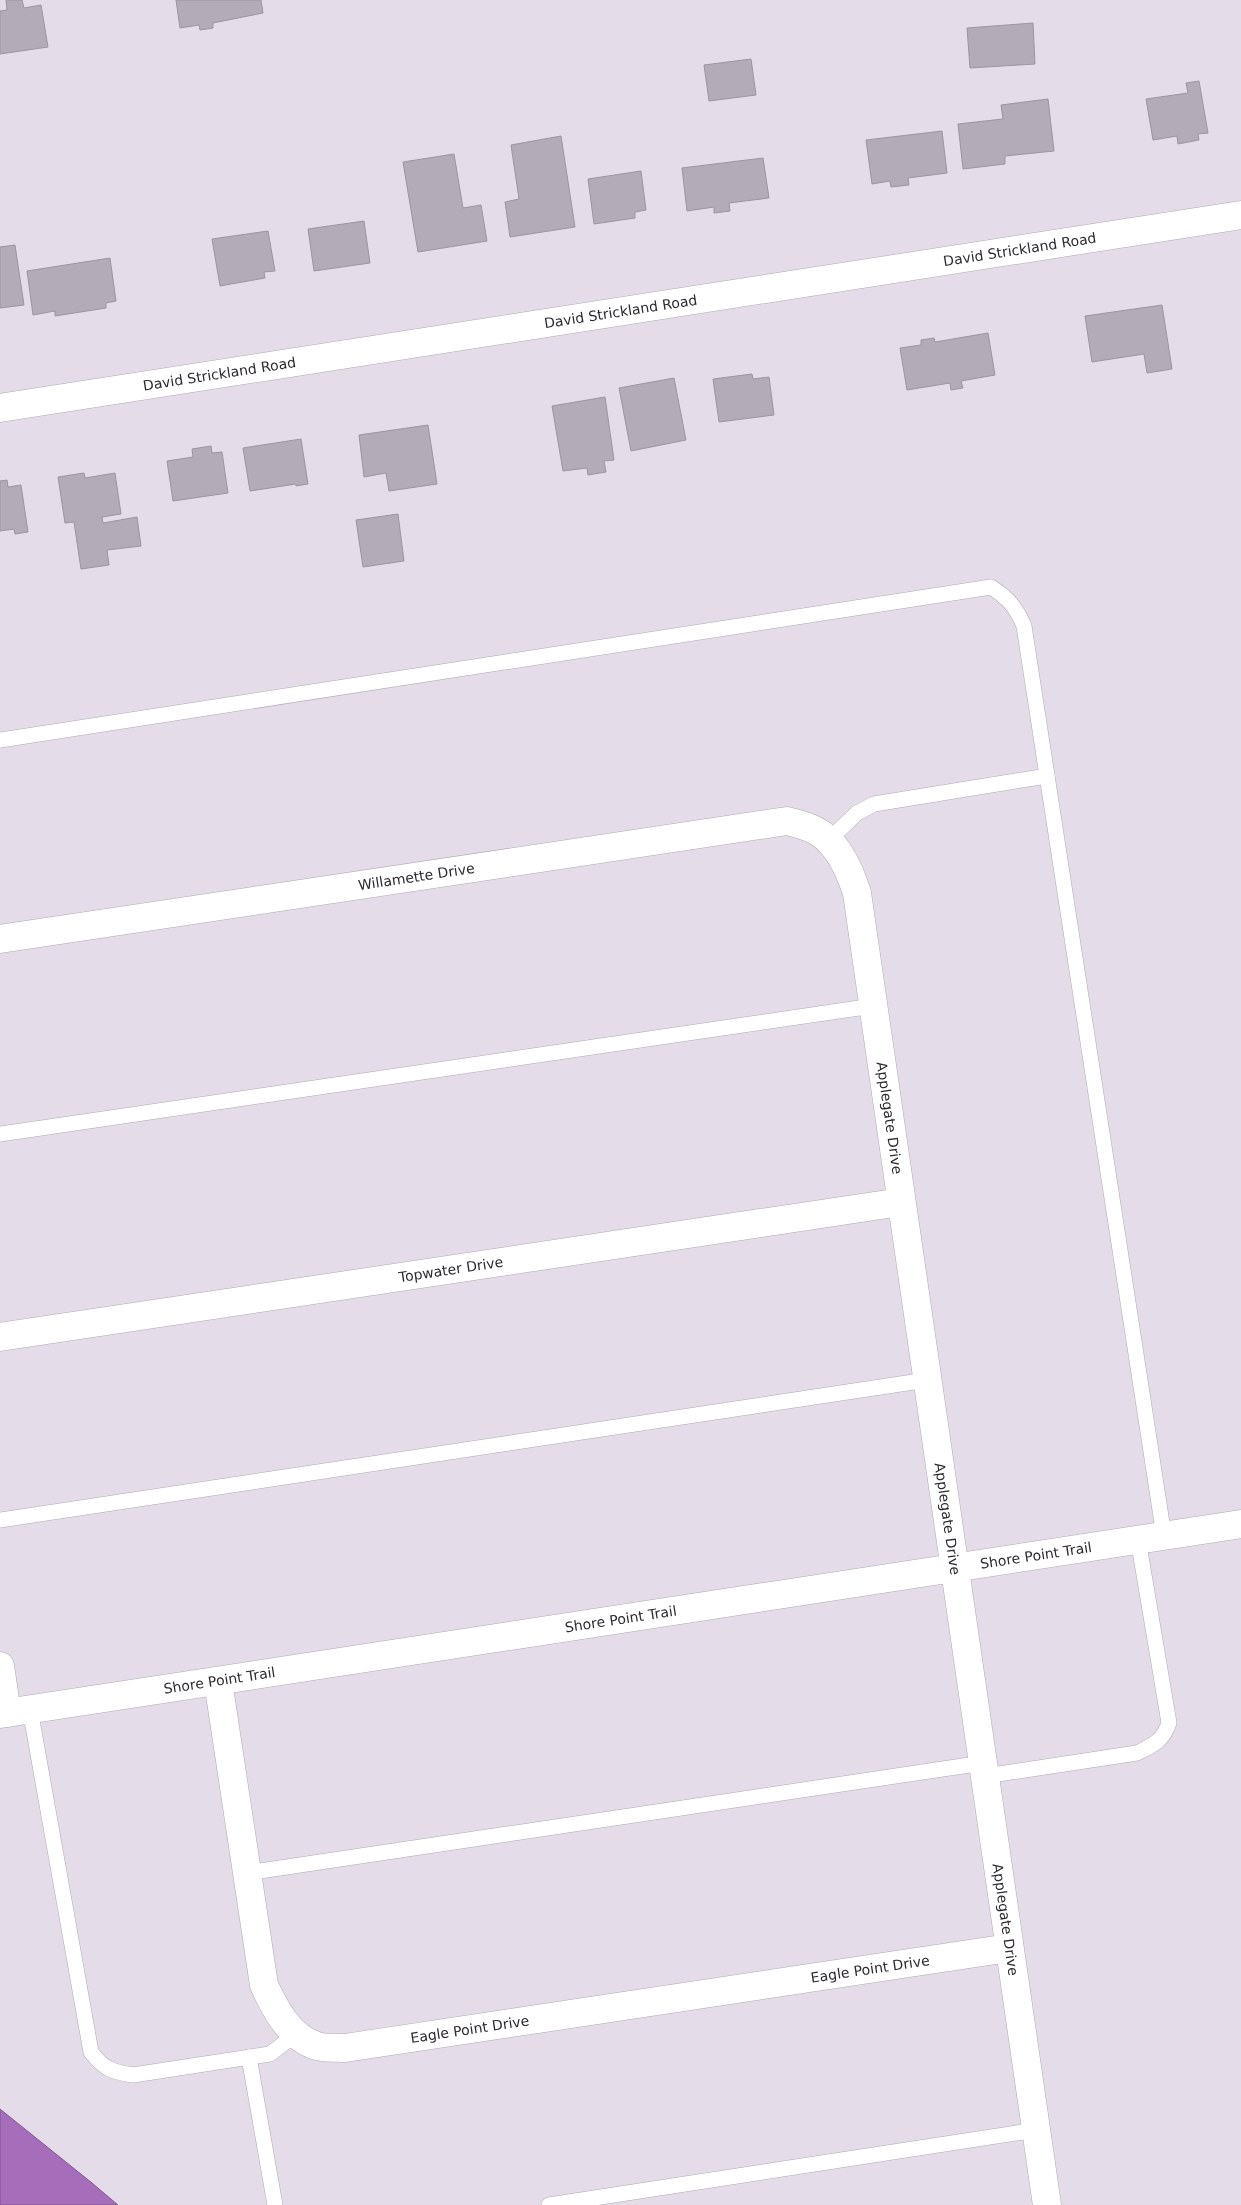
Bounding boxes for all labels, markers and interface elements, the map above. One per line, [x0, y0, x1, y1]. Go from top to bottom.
street label: David Strickland Road [942, 230, 1097, 269]
street label: David Strickland Road [543, 292, 698, 331]
street label: David Strickland Road [142, 354, 297, 394]
street label: Willamette Drive [357, 860, 476, 893]
street label: Applegate Drive [874, 1061, 906, 1175]
street label: Topwater Drive [397, 1254, 504, 1285]
street label: Applegate Drive [932, 1462, 964, 1576]
street label: Shore Point Trail [979, 1539, 1093, 1572]
street label: Shore Point Trail [564, 1603, 678, 1635]
street label: Shore Point Trail [162, 1664, 276, 1697]
street label: Applegate Drive [990, 1862, 1022, 1977]
street label: Eagle Point Drive [810, 1952, 931, 1986]
street label: Eagle Point Drive [409, 2012, 530, 2046]

